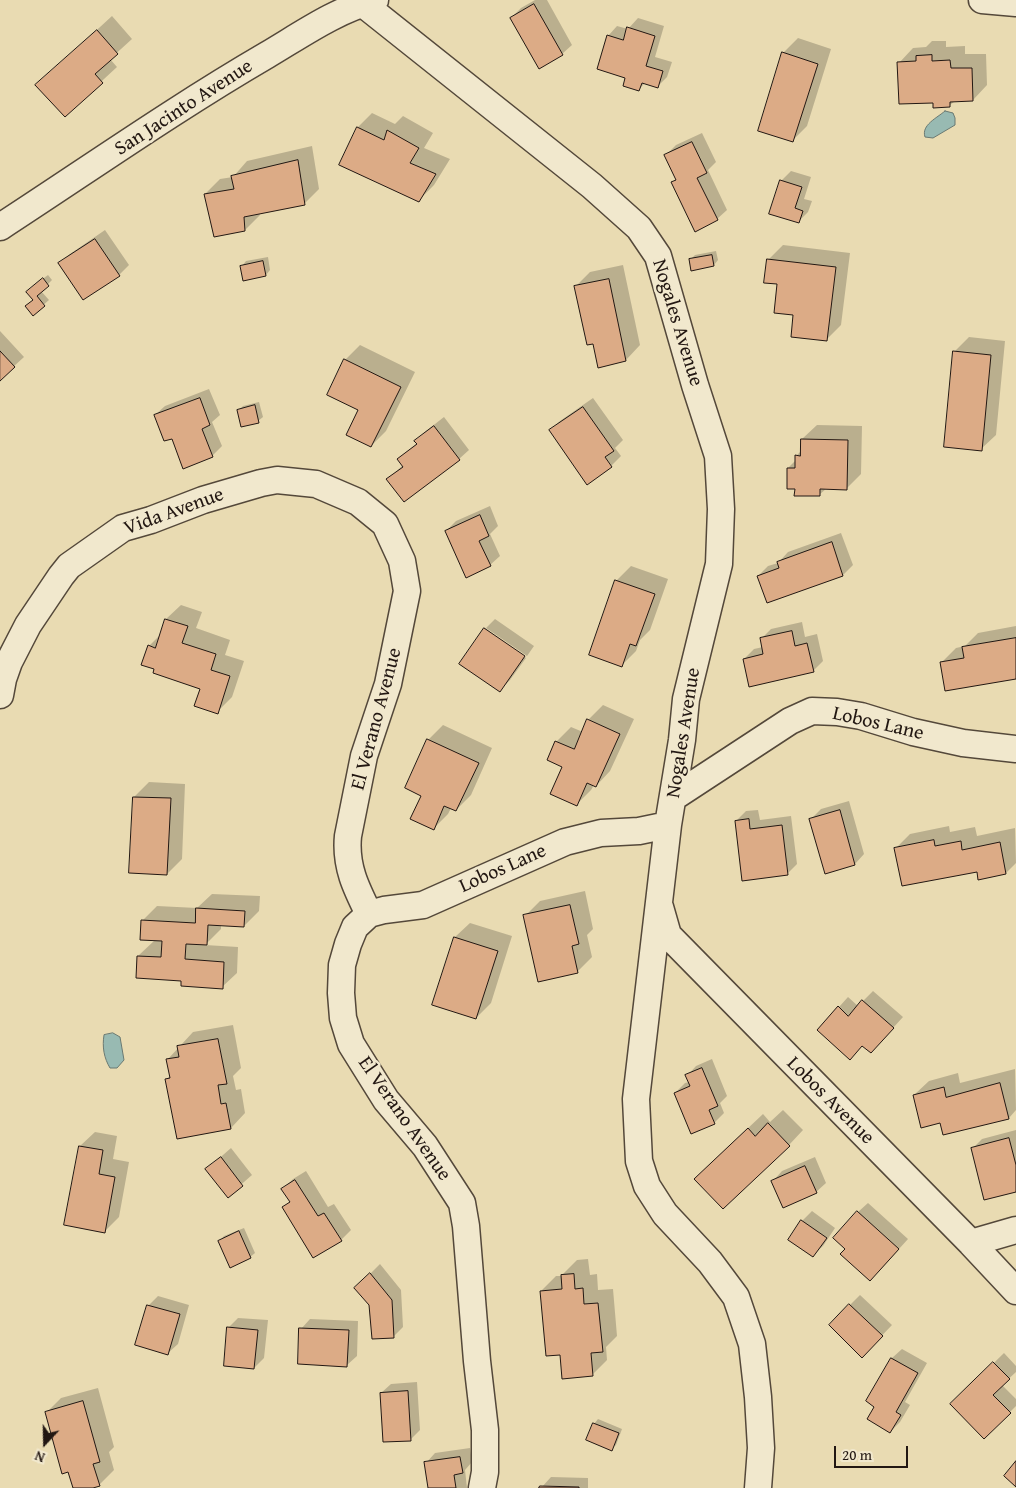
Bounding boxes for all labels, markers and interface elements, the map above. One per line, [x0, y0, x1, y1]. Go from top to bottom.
street label: San Jacinto Avenue [111, 55, 257, 161]
street label: Nogales Avenue [646, 257, 708, 389]
street label: Vida Avenue [121, 483, 227, 541]
street label: El Verano Avenue [346, 645, 408, 793]
street label: Nogales Avenue [662, 666, 706, 800]
street label: Lobos Lane [830, 702, 926, 746]
street label: Lobos Lane [456, 839, 550, 899]
street label: El Verano Avenue [352, 1052, 456, 1186]
street label: Lobos Avenue [781, 1052, 879, 1150]
north arrow [20, 1418, 70, 1468]
scale bar [836, 1436, 910, 1468]
text: 20 m [842, 1444, 872, 1465]
text: N [32, 1446, 48, 1468]

